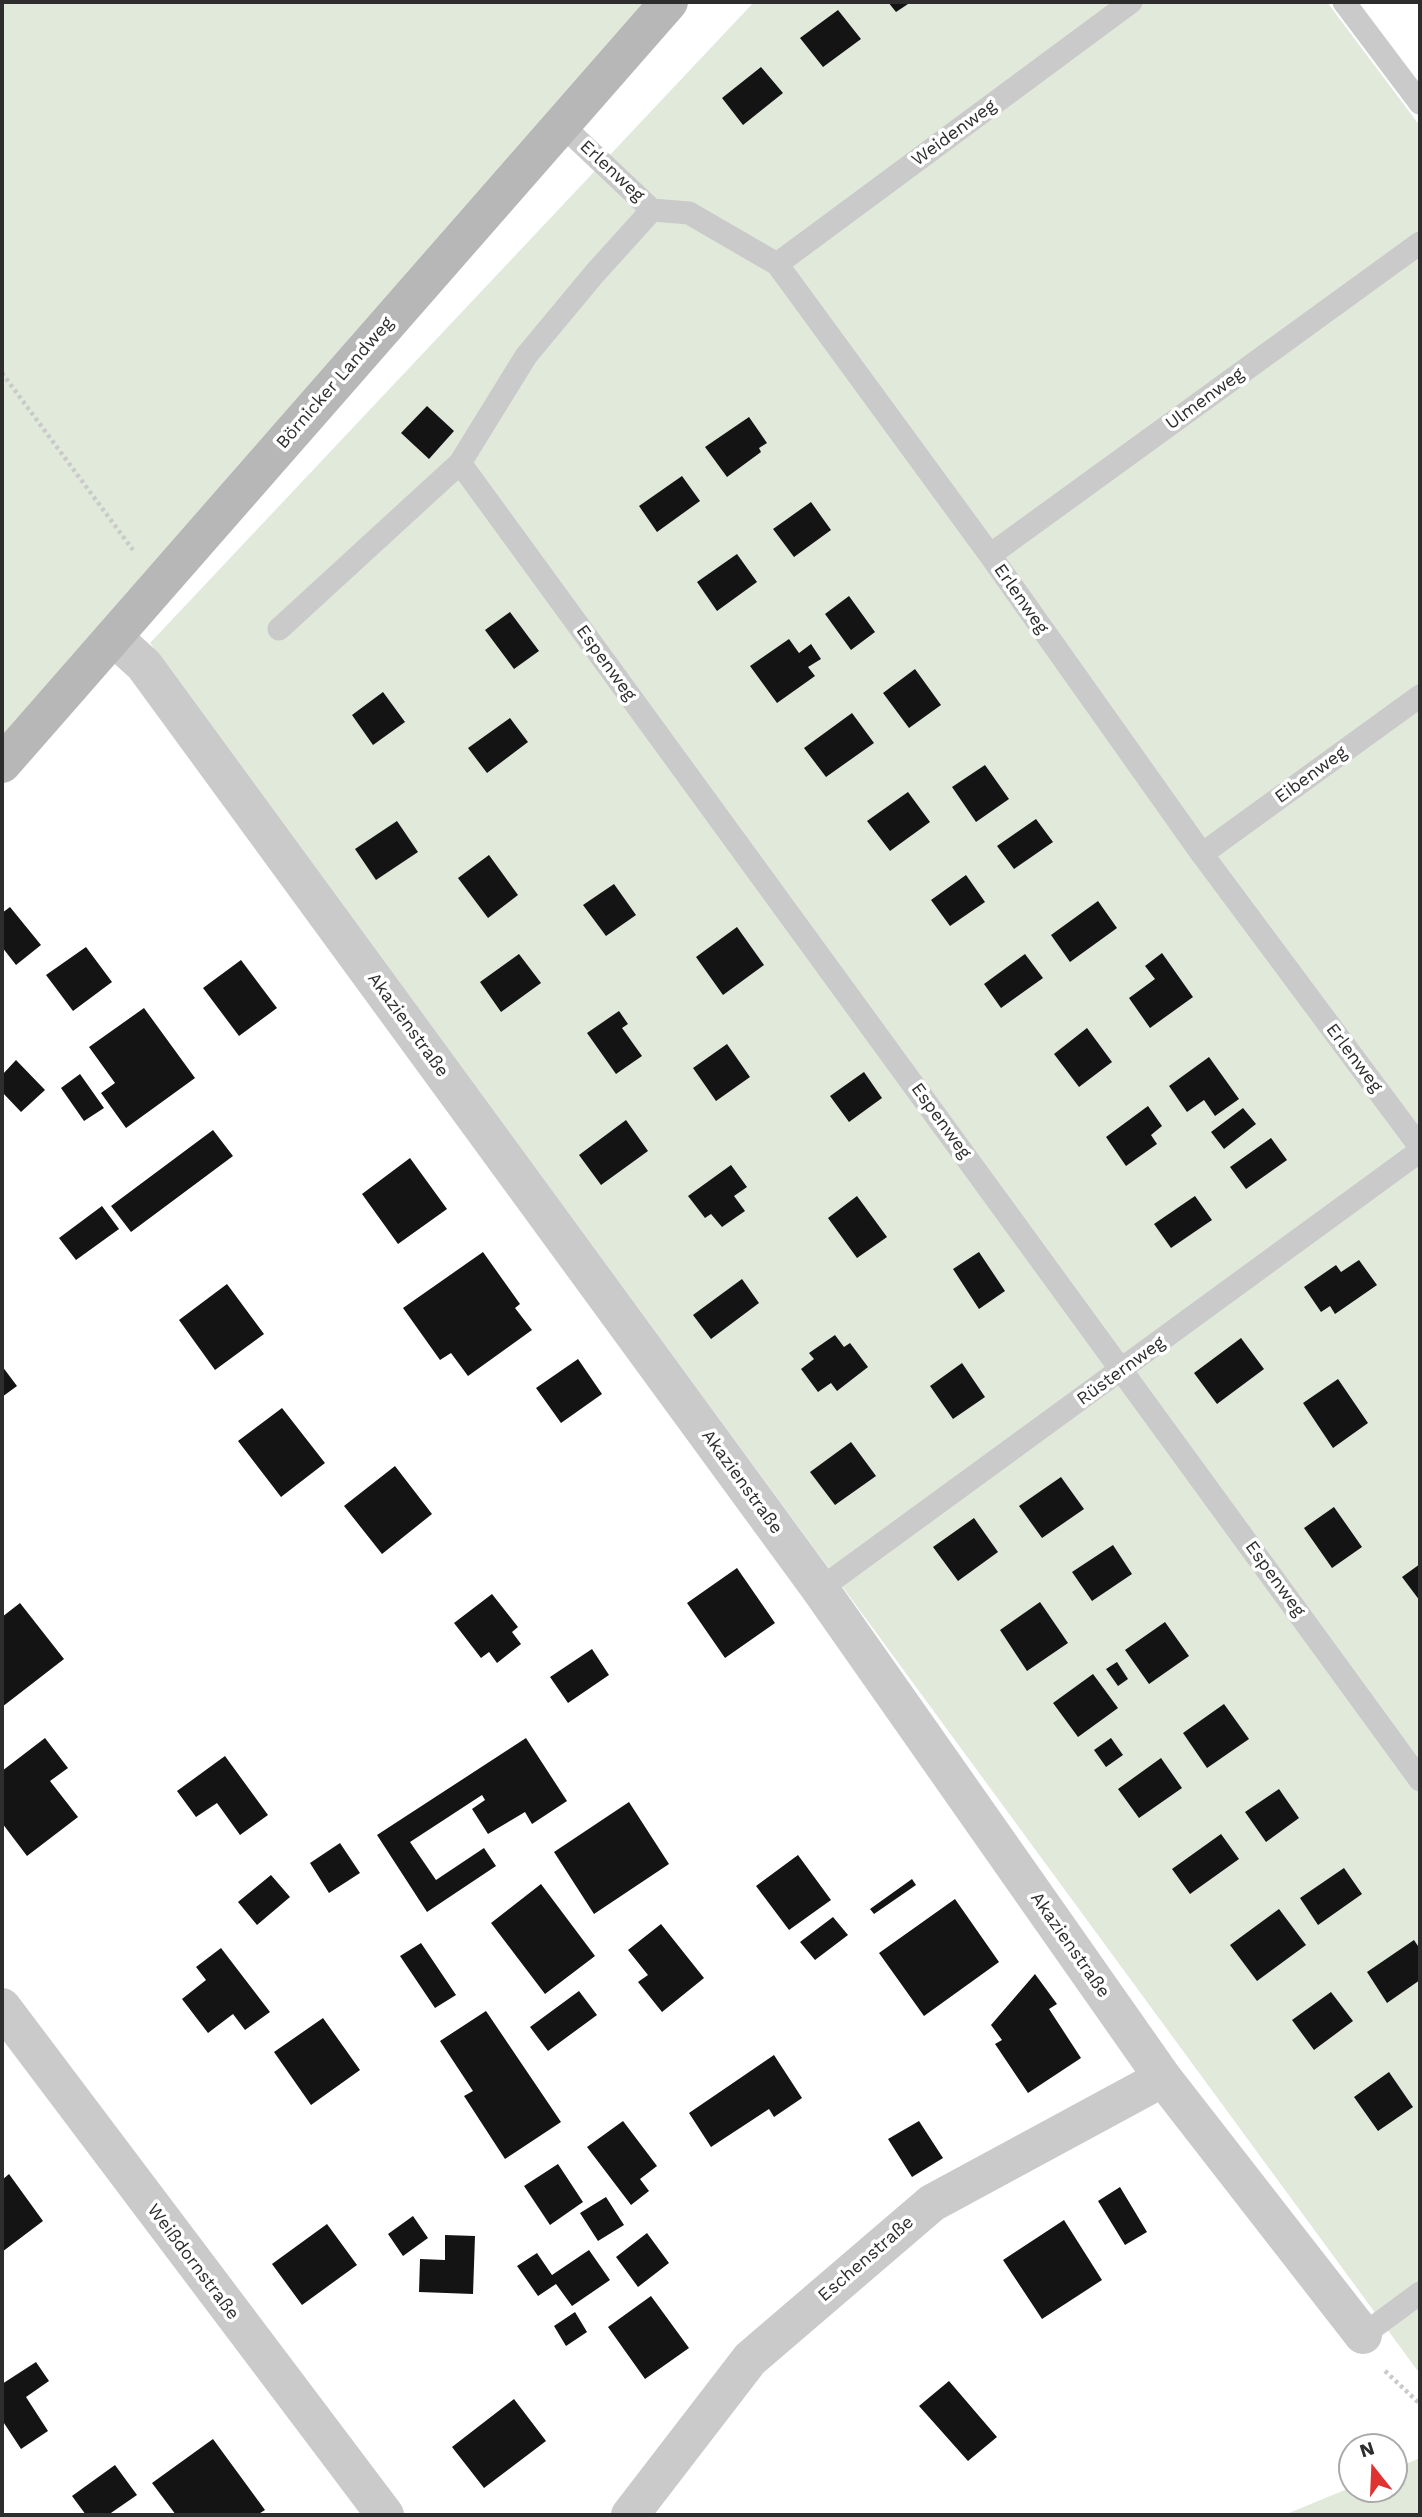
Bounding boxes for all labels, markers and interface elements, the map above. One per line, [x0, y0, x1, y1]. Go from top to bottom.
street label: Weidenweg [908, 95, 1000, 171]
street label: Erlenweg [575, 136, 649, 206]
street label: Börnicker Landweg [272, 313, 398, 453]
street label: Ulmenweg [1162, 363, 1248, 435]
street label: Erlenweg [989, 560, 1053, 638]
street label: Espenweg [571, 621, 641, 705]
street label: Eibenweg [1271, 742, 1351, 808]
street label: Akazienstraße [363, 969, 453, 1081]
street label: Erlenweg [1321, 1019, 1387, 1097]
street label: Espenweg [906, 1079, 976, 1163]
street label: Rüsternweg [1073, 1332, 1169, 1410]
street label: Akazienstraße [697, 1426, 787, 1538]
street label: Espenweg [1240, 1537, 1310, 1621]
street label: Akazienstraße [1026, 1888, 1114, 2002]
street label: Weißdornstraße [142, 2200, 244, 2324]
street label: Eschenstraße [814, 2212, 918, 2306]
north arrow [1338, 2433, 1408, 2503]
text: N [1357, 2436, 1377, 2463]

